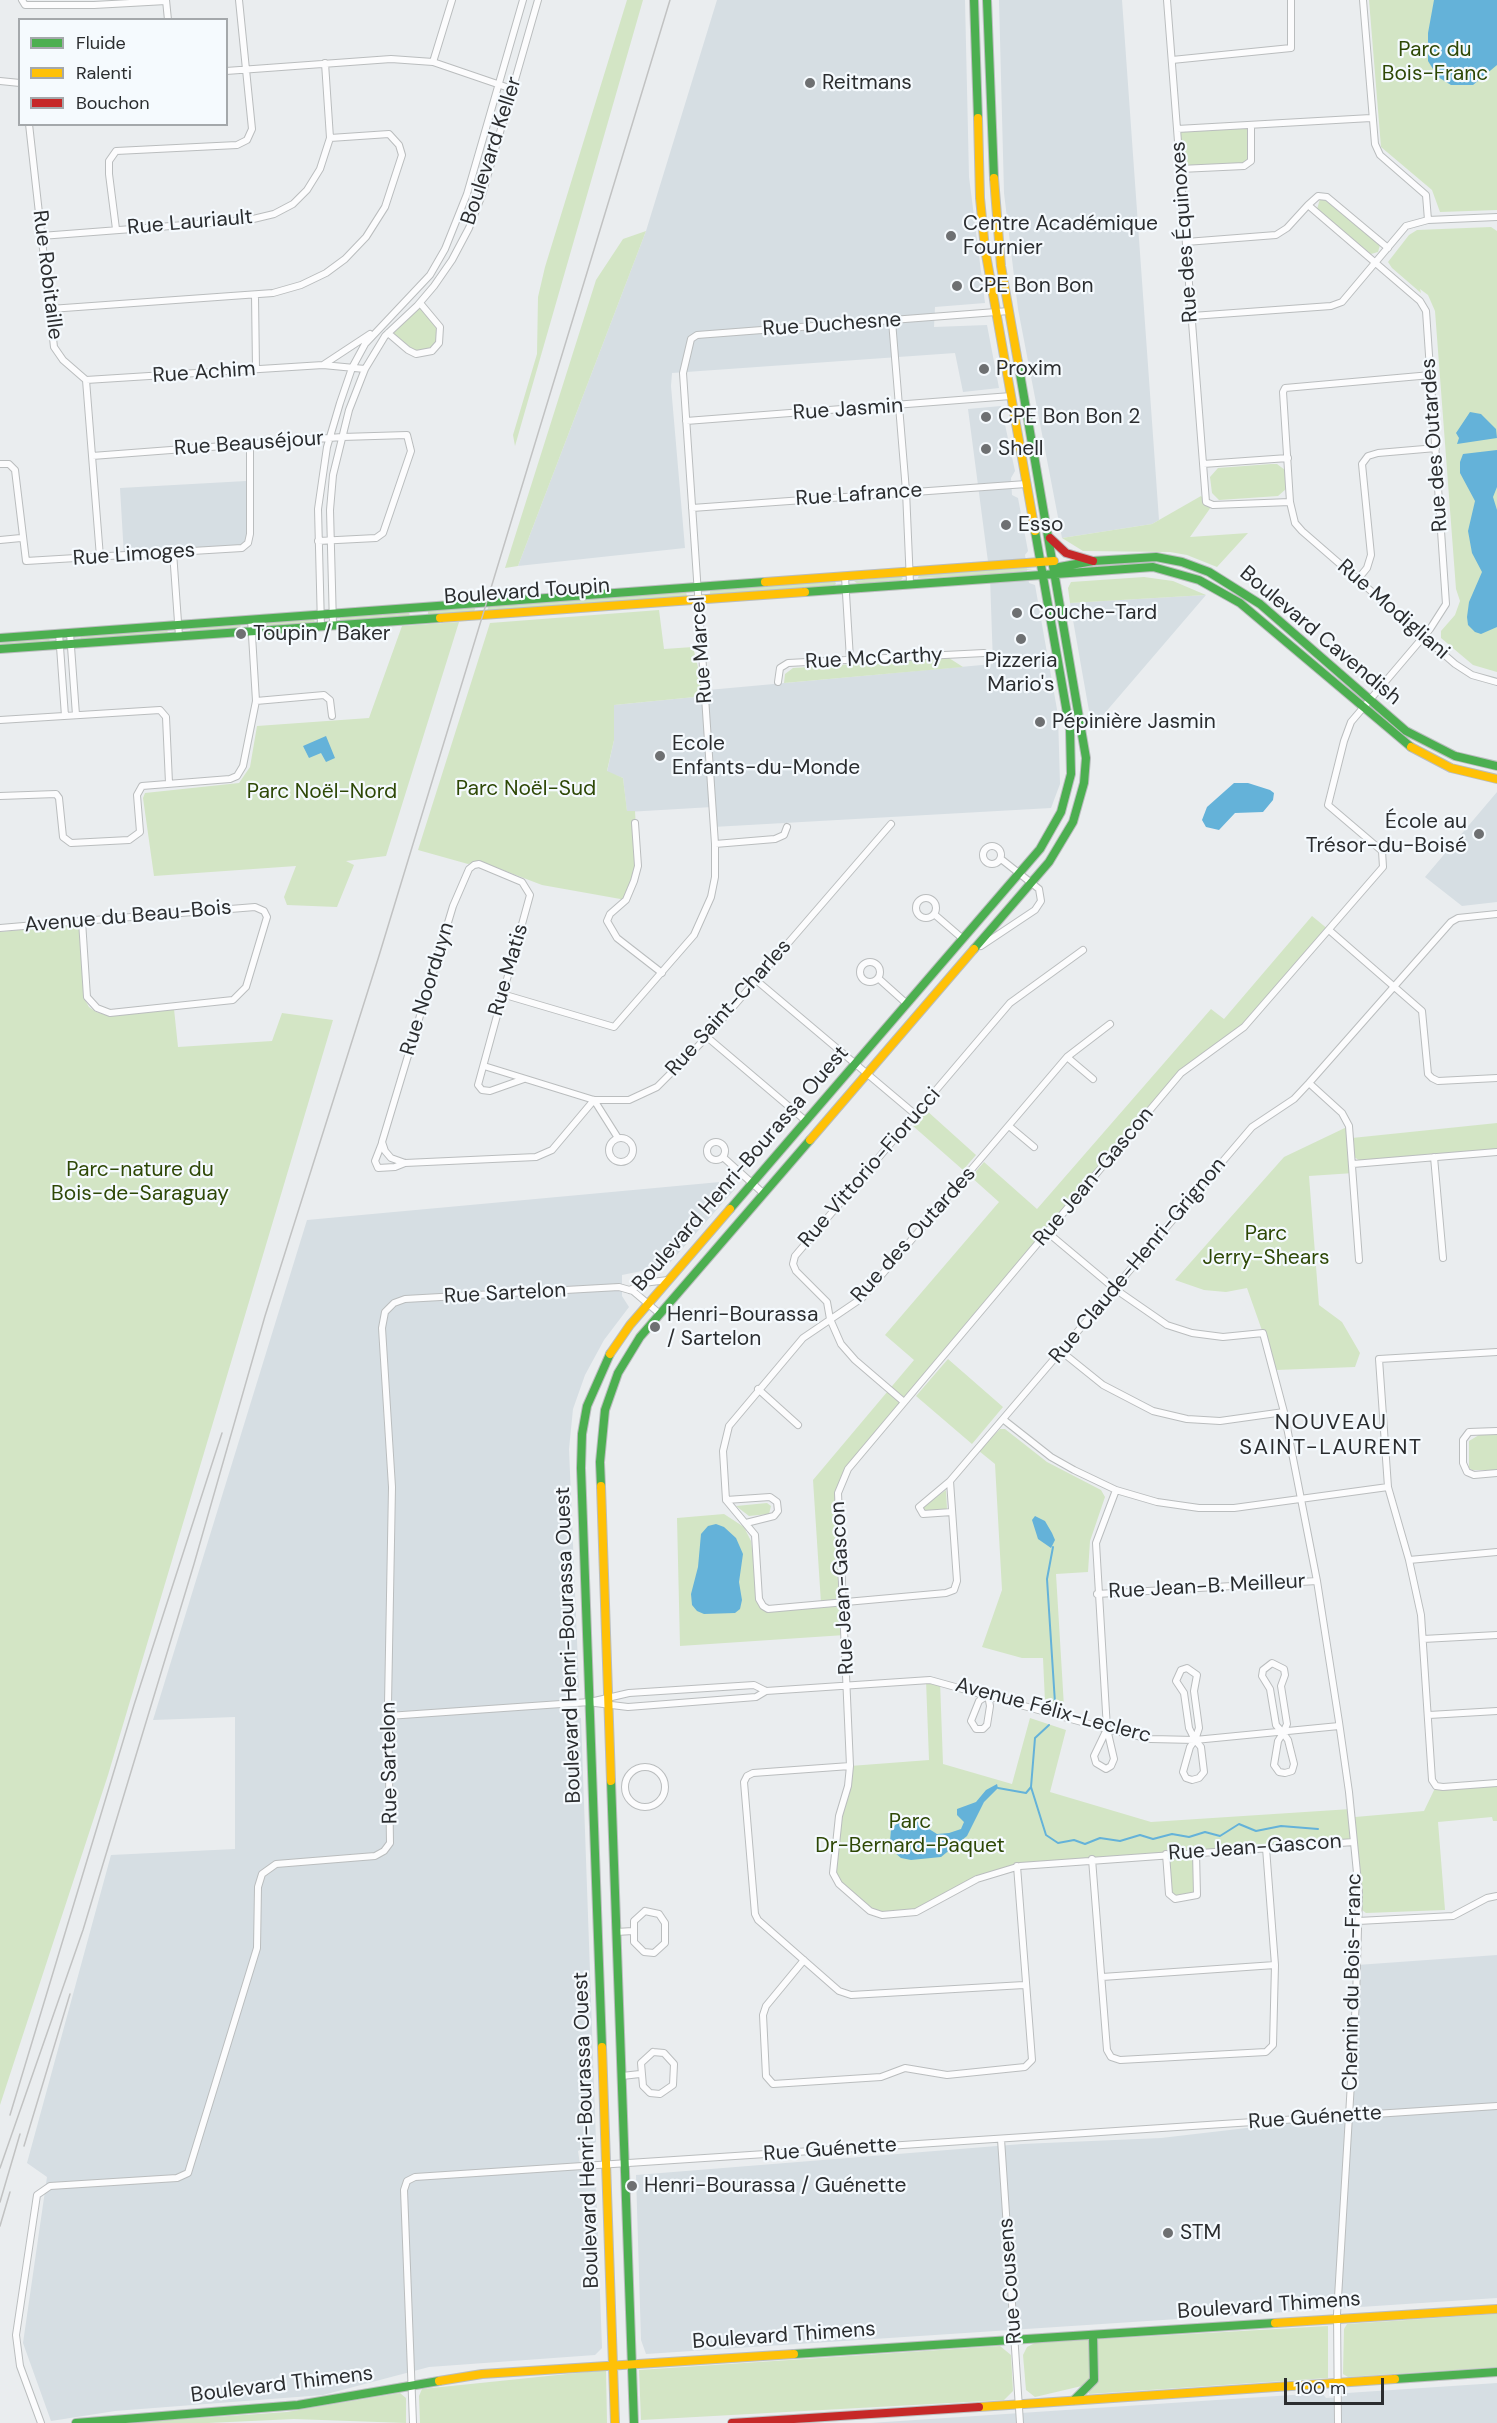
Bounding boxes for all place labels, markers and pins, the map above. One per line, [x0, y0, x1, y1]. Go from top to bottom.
place label: Reitmans [822, 70, 912, 96]
marker: Reitmans [803, 76, 817, 90]
place label: Centre Académique Fournier [963, 211, 1158, 261]
marker: Centre Académique Fournier [944, 229, 958, 243]
place label: CPE Bon Bon [969, 273, 1094, 299]
marker: CPE Bon Bon [950, 279, 964, 293]
place label: Proxim [996, 356, 1062, 382]
marker: Proxim [977, 362, 991, 376]
place label: CPE Bon Bon 2 [998, 404, 1140, 430]
marker: CPE Bon Bon 2 [979, 410, 993, 424]
place label: Shell [998, 436, 1044, 462]
marker: Shell [979, 442, 993, 456]
place label: Esso [1018, 512, 1063, 538]
marker: Esso [999, 518, 1013, 532]
place label: Couche-Tard [1029, 600, 1157, 626]
marker: Couche-Tard [1010, 606, 1024, 620]
place label: Toupin / Baker [253, 621, 391, 647]
marker: Toupin / Baker [234, 627, 248, 641]
marker: Pizzeria Mario's [1014, 632, 1028, 646]
place label: Pizzeria Mario's [985, 648, 1057, 698]
place label: Pépinière Jasmin [1052, 709, 1216, 735]
marker: Pépinière Jasmin [1033, 715, 1047, 729]
place label: Ecole Enfants-du-Monde [672, 731, 860, 781]
marker: Ecole Enfants-du-Monde [653, 749, 667, 763]
place label: École au Trésor-du-Boisé [1306, 809, 1467, 859]
marker: École au Trésor-du-Boisé [1472, 827, 1486, 841]
place label: Henri-Bourassa / Sartelon [667, 1302, 818, 1352]
marker: Henri-Bourassa / Sartelon [648, 1320, 662, 1334]
place label: Henri-Bourassa / Guénette [644, 2173, 906, 2199]
marker: Henri-Bourassa / Guénette [625, 2179, 639, 2193]
place label: STM [1180, 2220, 1221, 2246]
marker: STM [1161, 2226, 1175, 2240]

